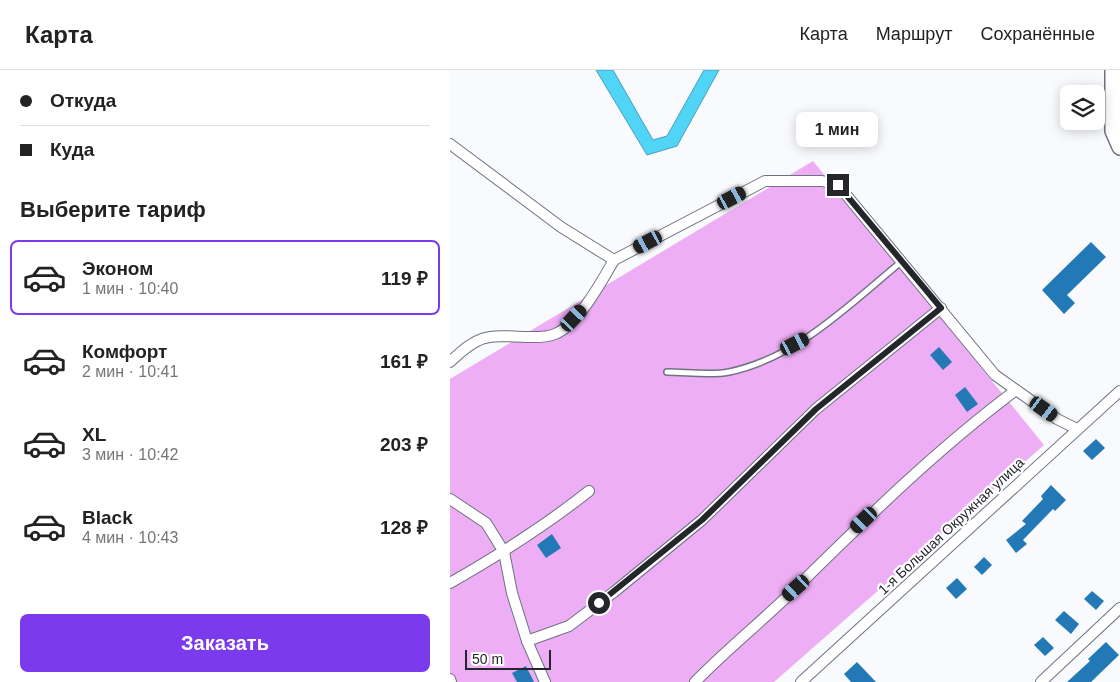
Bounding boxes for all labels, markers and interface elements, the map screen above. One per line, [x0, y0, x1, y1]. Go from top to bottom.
text: Карта [25, 21, 93, 48]
text: Карта [800, 24, 848, 44]
text: Маршрут [876, 24, 952, 44]
text: Сохранённые [980, 24, 1095, 44]
map controls [1060, 85, 1105, 130]
button: layers [1060, 85, 1105, 130]
text: Откуда [50, 90, 116, 111]
callout: 1 мин [797, 112, 879, 148]
text: 1 мин [815, 121, 859, 138]
text: Куда [50, 139, 94, 160]
route end [827, 174, 849, 196]
car [715, 184, 748, 212]
text: Выберите тариф [20, 197, 206, 222]
car [631, 228, 664, 256]
icon: car [22, 255, 67, 300]
text: Эконом [82, 258, 153, 279]
text: 119 ₽ [381, 268, 428, 289]
text: 1 мин · 10:40 [82, 280, 178, 297]
car [558, 302, 589, 334]
car [778, 331, 811, 357]
icon: car [22, 338, 67, 383]
text: Комфорт [82, 341, 167, 362]
text: 161 ₽ [380, 351, 428, 372]
text: 2 мин · 10:41 [82, 363, 178, 380]
car [1027, 394, 1060, 424]
icon: car [22, 421, 67, 466]
text: XL [82, 424, 106, 445]
text: 203 ₽ [380, 434, 428, 455]
text: 3 мин · 10:42 [82, 446, 178, 463]
street label: 1-я Большая Окружная улица [875, 454, 1027, 598]
icon: car [22, 504, 67, 549]
car [848, 504, 880, 536]
text: Black [82, 507, 133, 528]
text: 128 ₽ [380, 517, 428, 538]
text: 4 мин · 10:43 [82, 529, 178, 546]
car [779, 572, 812, 604]
route start [588, 592, 610, 614]
button: Заказать [20, 614, 430, 672]
scale bar [465, 647, 551, 670]
text: 50 m [472, 651, 503, 667]

